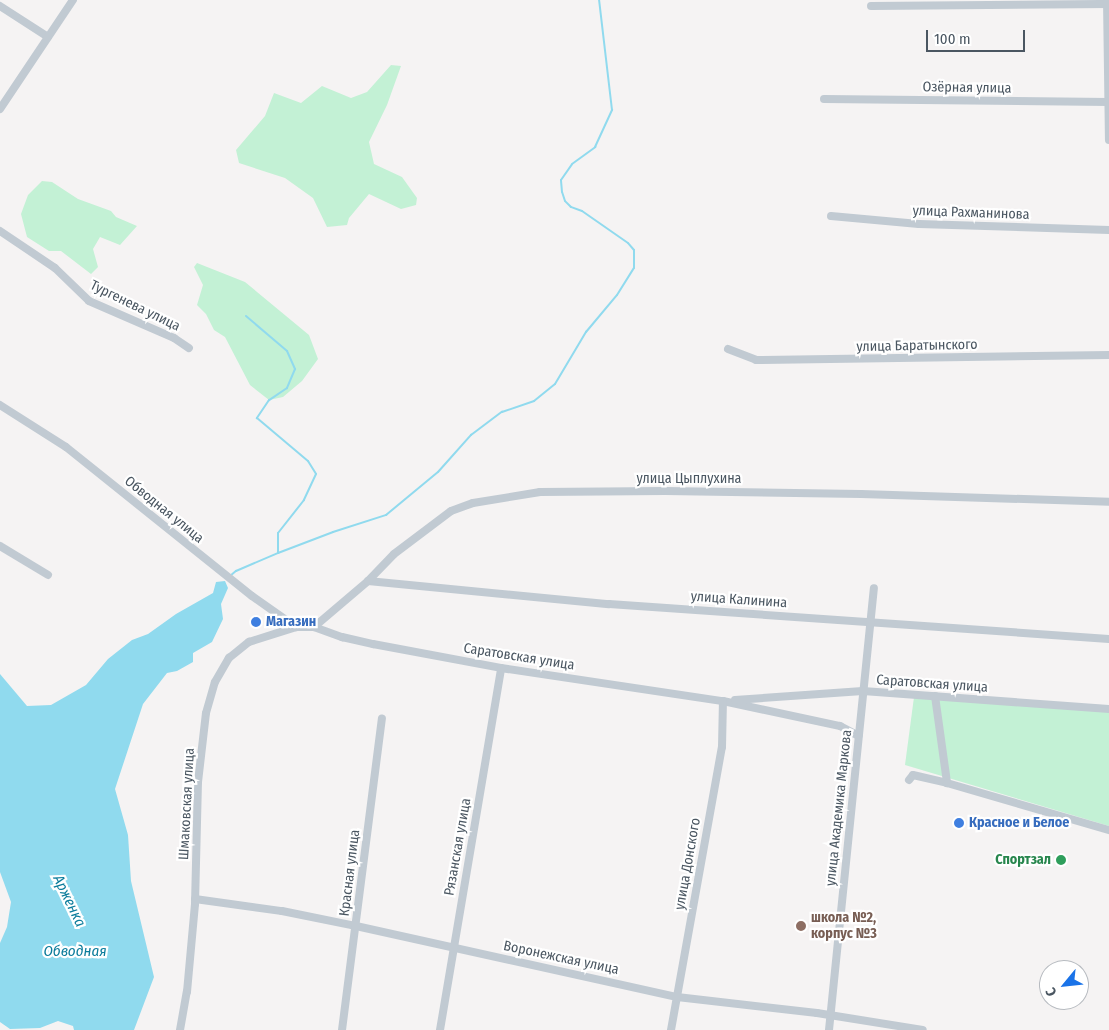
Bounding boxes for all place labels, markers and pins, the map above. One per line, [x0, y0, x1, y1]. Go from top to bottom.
place label: Магазин [266, 614, 316, 630]
marker: Магазин [250, 616, 262, 628]
place label: Красное и Белое [969, 815, 1069, 831]
marker: Красное и Белое [953, 817, 965, 829]
place label: Спортзал [995, 852, 1051, 868]
marker: Спортзал [1055, 854, 1067, 866]
place label: школа №2, корпус №3 [811, 910, 877, 942]
marker: школа №2, корпус №3 [795, 920, 807, 932]

